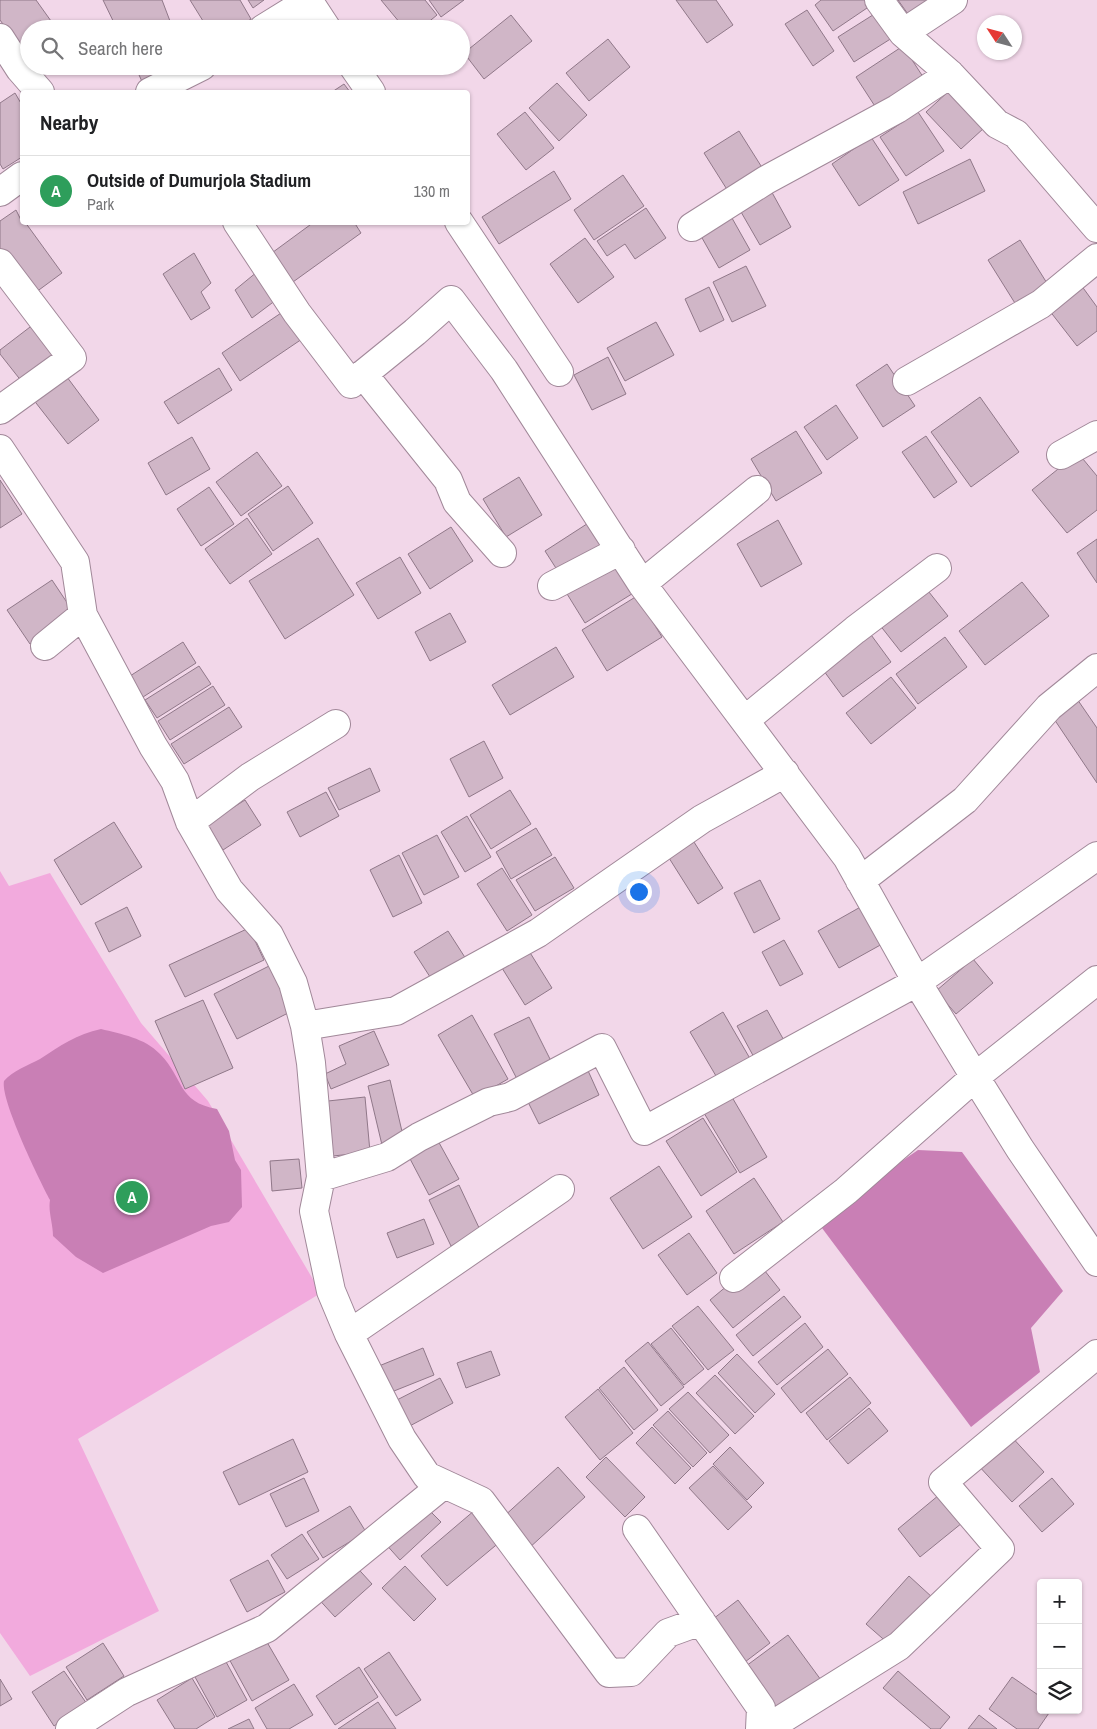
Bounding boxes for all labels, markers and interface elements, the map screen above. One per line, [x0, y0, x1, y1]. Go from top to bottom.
north arrow [977, 15, 1022, 60]
search box [20, 20, 470, 75]
icon: search [38, 34, 66, 62]
text: Search here [78, 35, 163, 61]
text: Nearby [40, 108, 98, 137]
text: Outside of Dumurjola Stadium [87, 167, 311, 193]
text: A [51, 180, 61, 202]
text: 130 m [414, 180, 450, 202]
text: Park [87, 193, 114, 215]
your location [626, 879, 652, 905]
pin: A [116, 1178, 148, 1216]
map controls [1037, 1579, 1082, 1714]
button: + [1037, 1579, 1082, 1624]
button: − [1037, 1624, 1082, 1669]
button: layers [1037, 1669, 1082, 1714]

